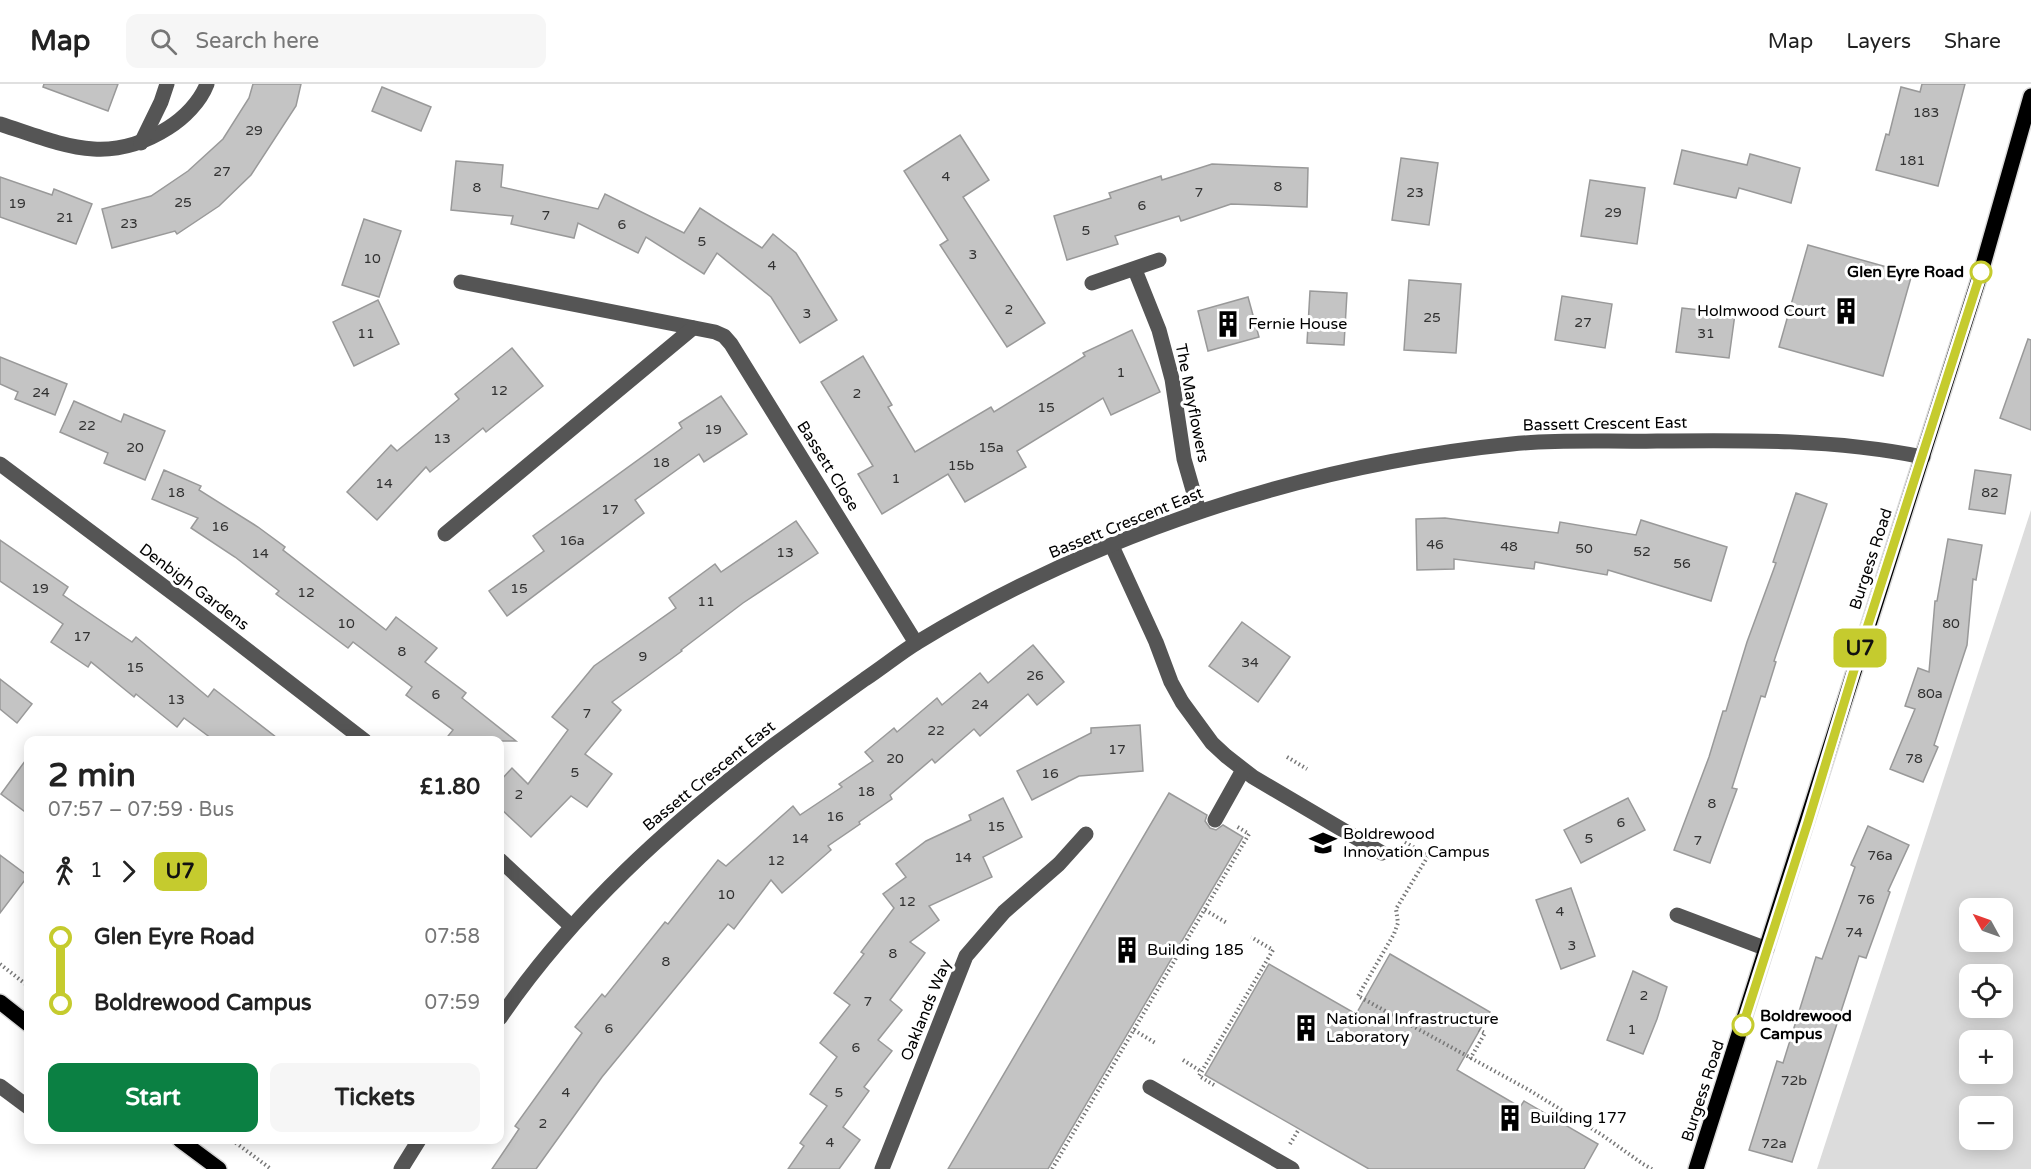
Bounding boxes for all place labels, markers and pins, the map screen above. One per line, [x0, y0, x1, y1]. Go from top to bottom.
marker: Glen Eyre Road [1970, 261, 1992, 283]
place label: Glen Eyre Road [1847, 262, 1964, 282]
building icon: Holmwood Court [1831, 296, 1861, 326]
place label: Holmwood Court [1697, 301, 1826, 321]
building icon: Fernie House [1213, 309, 1243, 339]
place label: Fernie House [1248, 314, 1347, 334]
place label: Boldrewood Innovation Campus [1343, 824, 1490, 862]
school or university icon: Boldrewood Innovation Campus [1308, 828, 1338, 858]
building icon: Building 185 [1112, 935, 1142, 965]
place label: Building 185 [1147, 940, 1244, 960]
place label: Boldrewood Campus [1760, 1006, 1852, 1044]
place label: National Infrastructure Laboratory [1326, 1009, 1498, 1047]
building icon: National Infrastructure Laboratory [1291, 1013, 1321, 1043]
marker: Boldrewood Campus [1732, 1014, 1754, 1036]
building icon: Building 177 [1495, 1103, 1525, 1133]
place label: Building 177 [1530, 1108, 1627, 1128]

